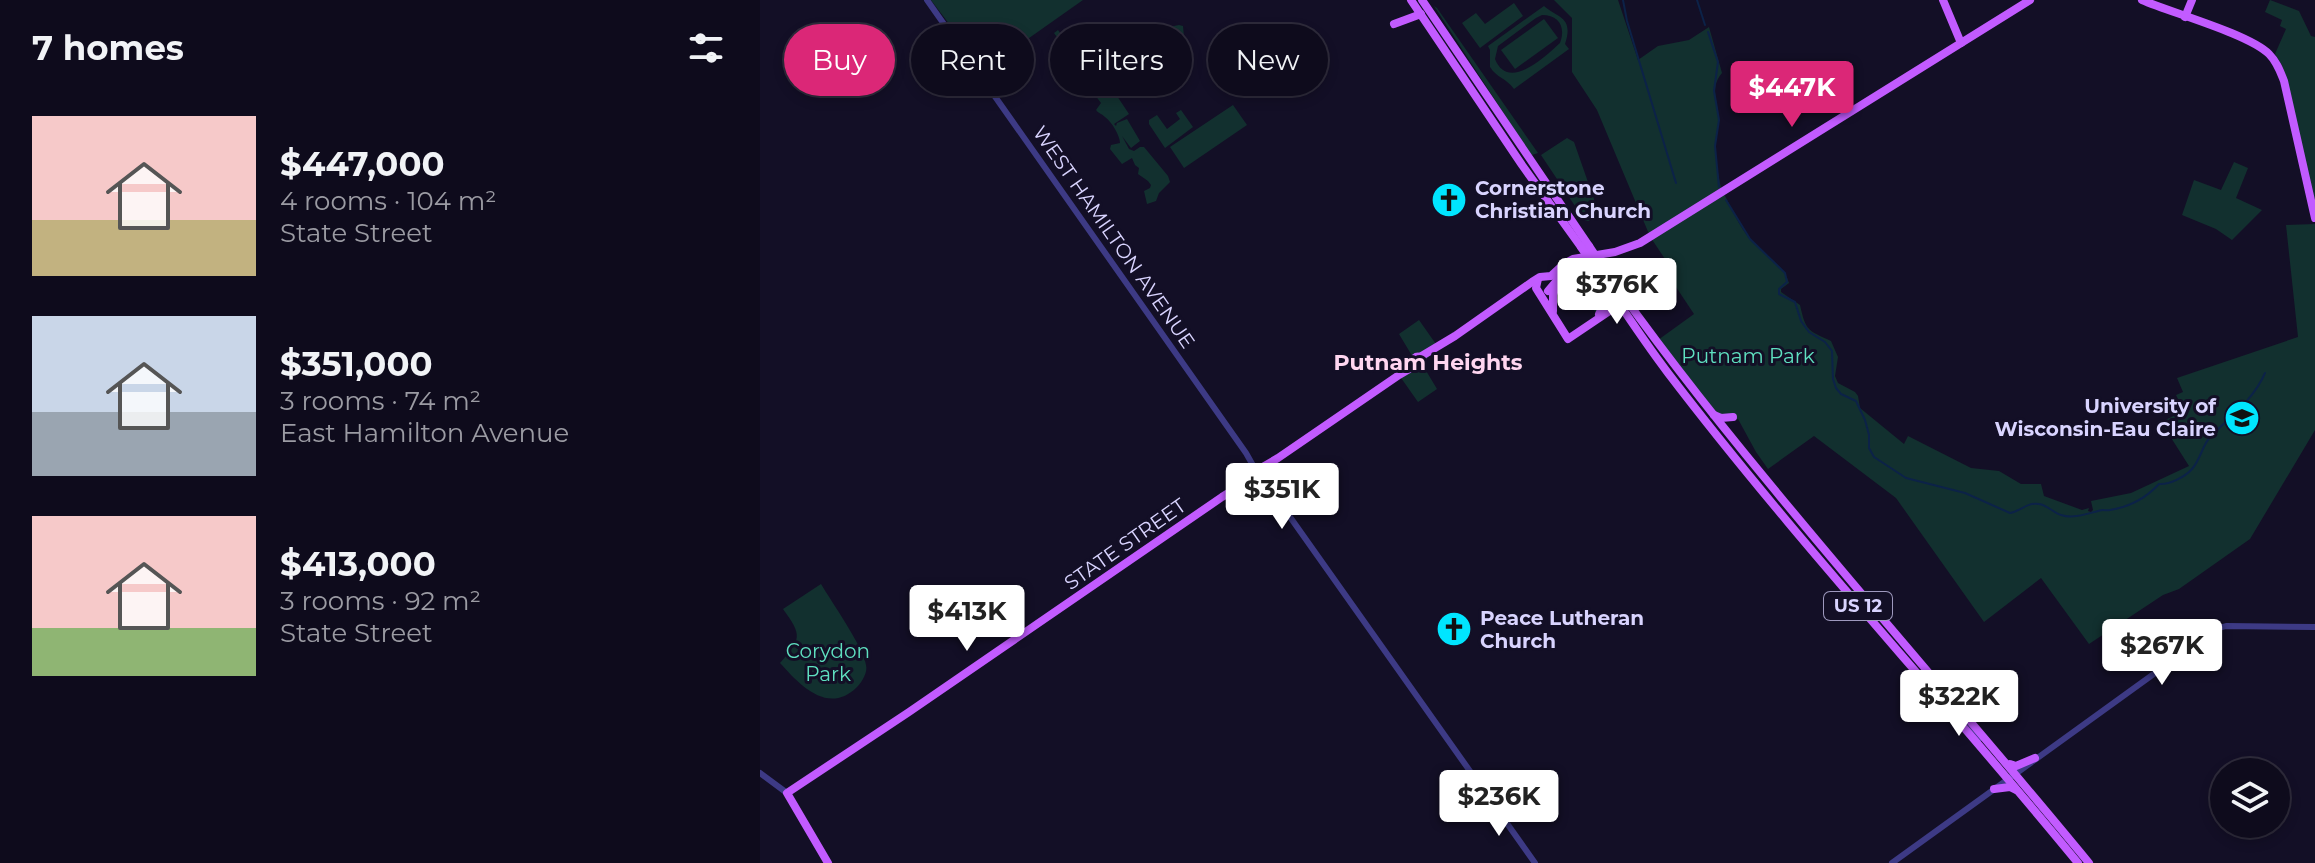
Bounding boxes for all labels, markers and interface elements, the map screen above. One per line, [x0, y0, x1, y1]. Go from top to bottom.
chip: Buy [784, 24, 895, 96]
chip: Rent [911, 24, 1034, 96]
chip: Filters [1050, 24, 1192, 96]
chip: New [1208, 24, 1328, 96]
icon: filters [684, 26, 728, 70]
text: 7 homes [32, 27, 184, 69]
pin: $447K [1736, 61, 1848, 129]
text: $447K [1749, 71, 1835, 103]
street label: WEST HAMILTON AVENUE [1028, 121, 1200, 353]
text: $447,000 [280, 143, 445, 185]
icon: home [96, 148, 192, 244]
place label: Cornerstone Christian Church [1475, 176, 1651, 223]
church icon: Cornerstone Christian Church [1430, 181, 1468, 219]
text: 4 rooms · 104 m² [280, 185, 497, 217]
text: State Street [280, 217, 433, 249]
pin: $376K [1561, 258, 1673, 326]
text: $376K [1575, 268, 1659, 300]
text: $351,000 [280, 343, 433, 385]
park label: Putnam Park [1681, 344, 1815, 368]
icon: home [96, 348, 192, 444]
district label: Putnam Heights [1333, 349, 1523, 376]
text: 3 rooms · 74 m² [280, 385, 481, 417]
place label: University of Wisconsin-Eau Claire [1994, 394, 2217, 441]
school or university icon: University of Wisconsin-Eau Claire [2223, 399, 2261, 437]
text: East Hamilton Avenue [280, 417, 569, 449]
pin: $351K [1226, 463, 1338, 531]
text: $351K [1244, 473, 1320, 505]
street label: STATE STREET [1060, 493, 1191, 595]
text: $413,000 [280, 543, 436, 585]
icon: home [96, 548, 192, 644]
text: 3 rooms · 92 m² [280, 585, 481, 617]
pin: $413K [911, 585, 1023, 653]
road number: US 12 [1824, 592, 1892, 620]
text: $413K [928, 595, 1006, 627]
place label: Peace Lutheran Church [1480, 606, 1644, 653]
church icon: Peace Lutheran Church [1435, 610, 1473, 648]
text: State Street [280, 617, 433, 649]
pin: $267K [2106, 619, 2218, 687]
text: $267K [2120, 629, 2204, 661]
park label: Corydon Park [786, 639, 870, 686]
pin: $322K [1903, 670, 2015, 738]
text: $322K [1918, 680, 2000, 712]
map controls [2210, 758, 2290, 838]
button: layers [2210, 758, 2290, 838]
pin: $236K [1443, 770, 1555, 838]
text: $236K [1457, 780, 1541, 812]

